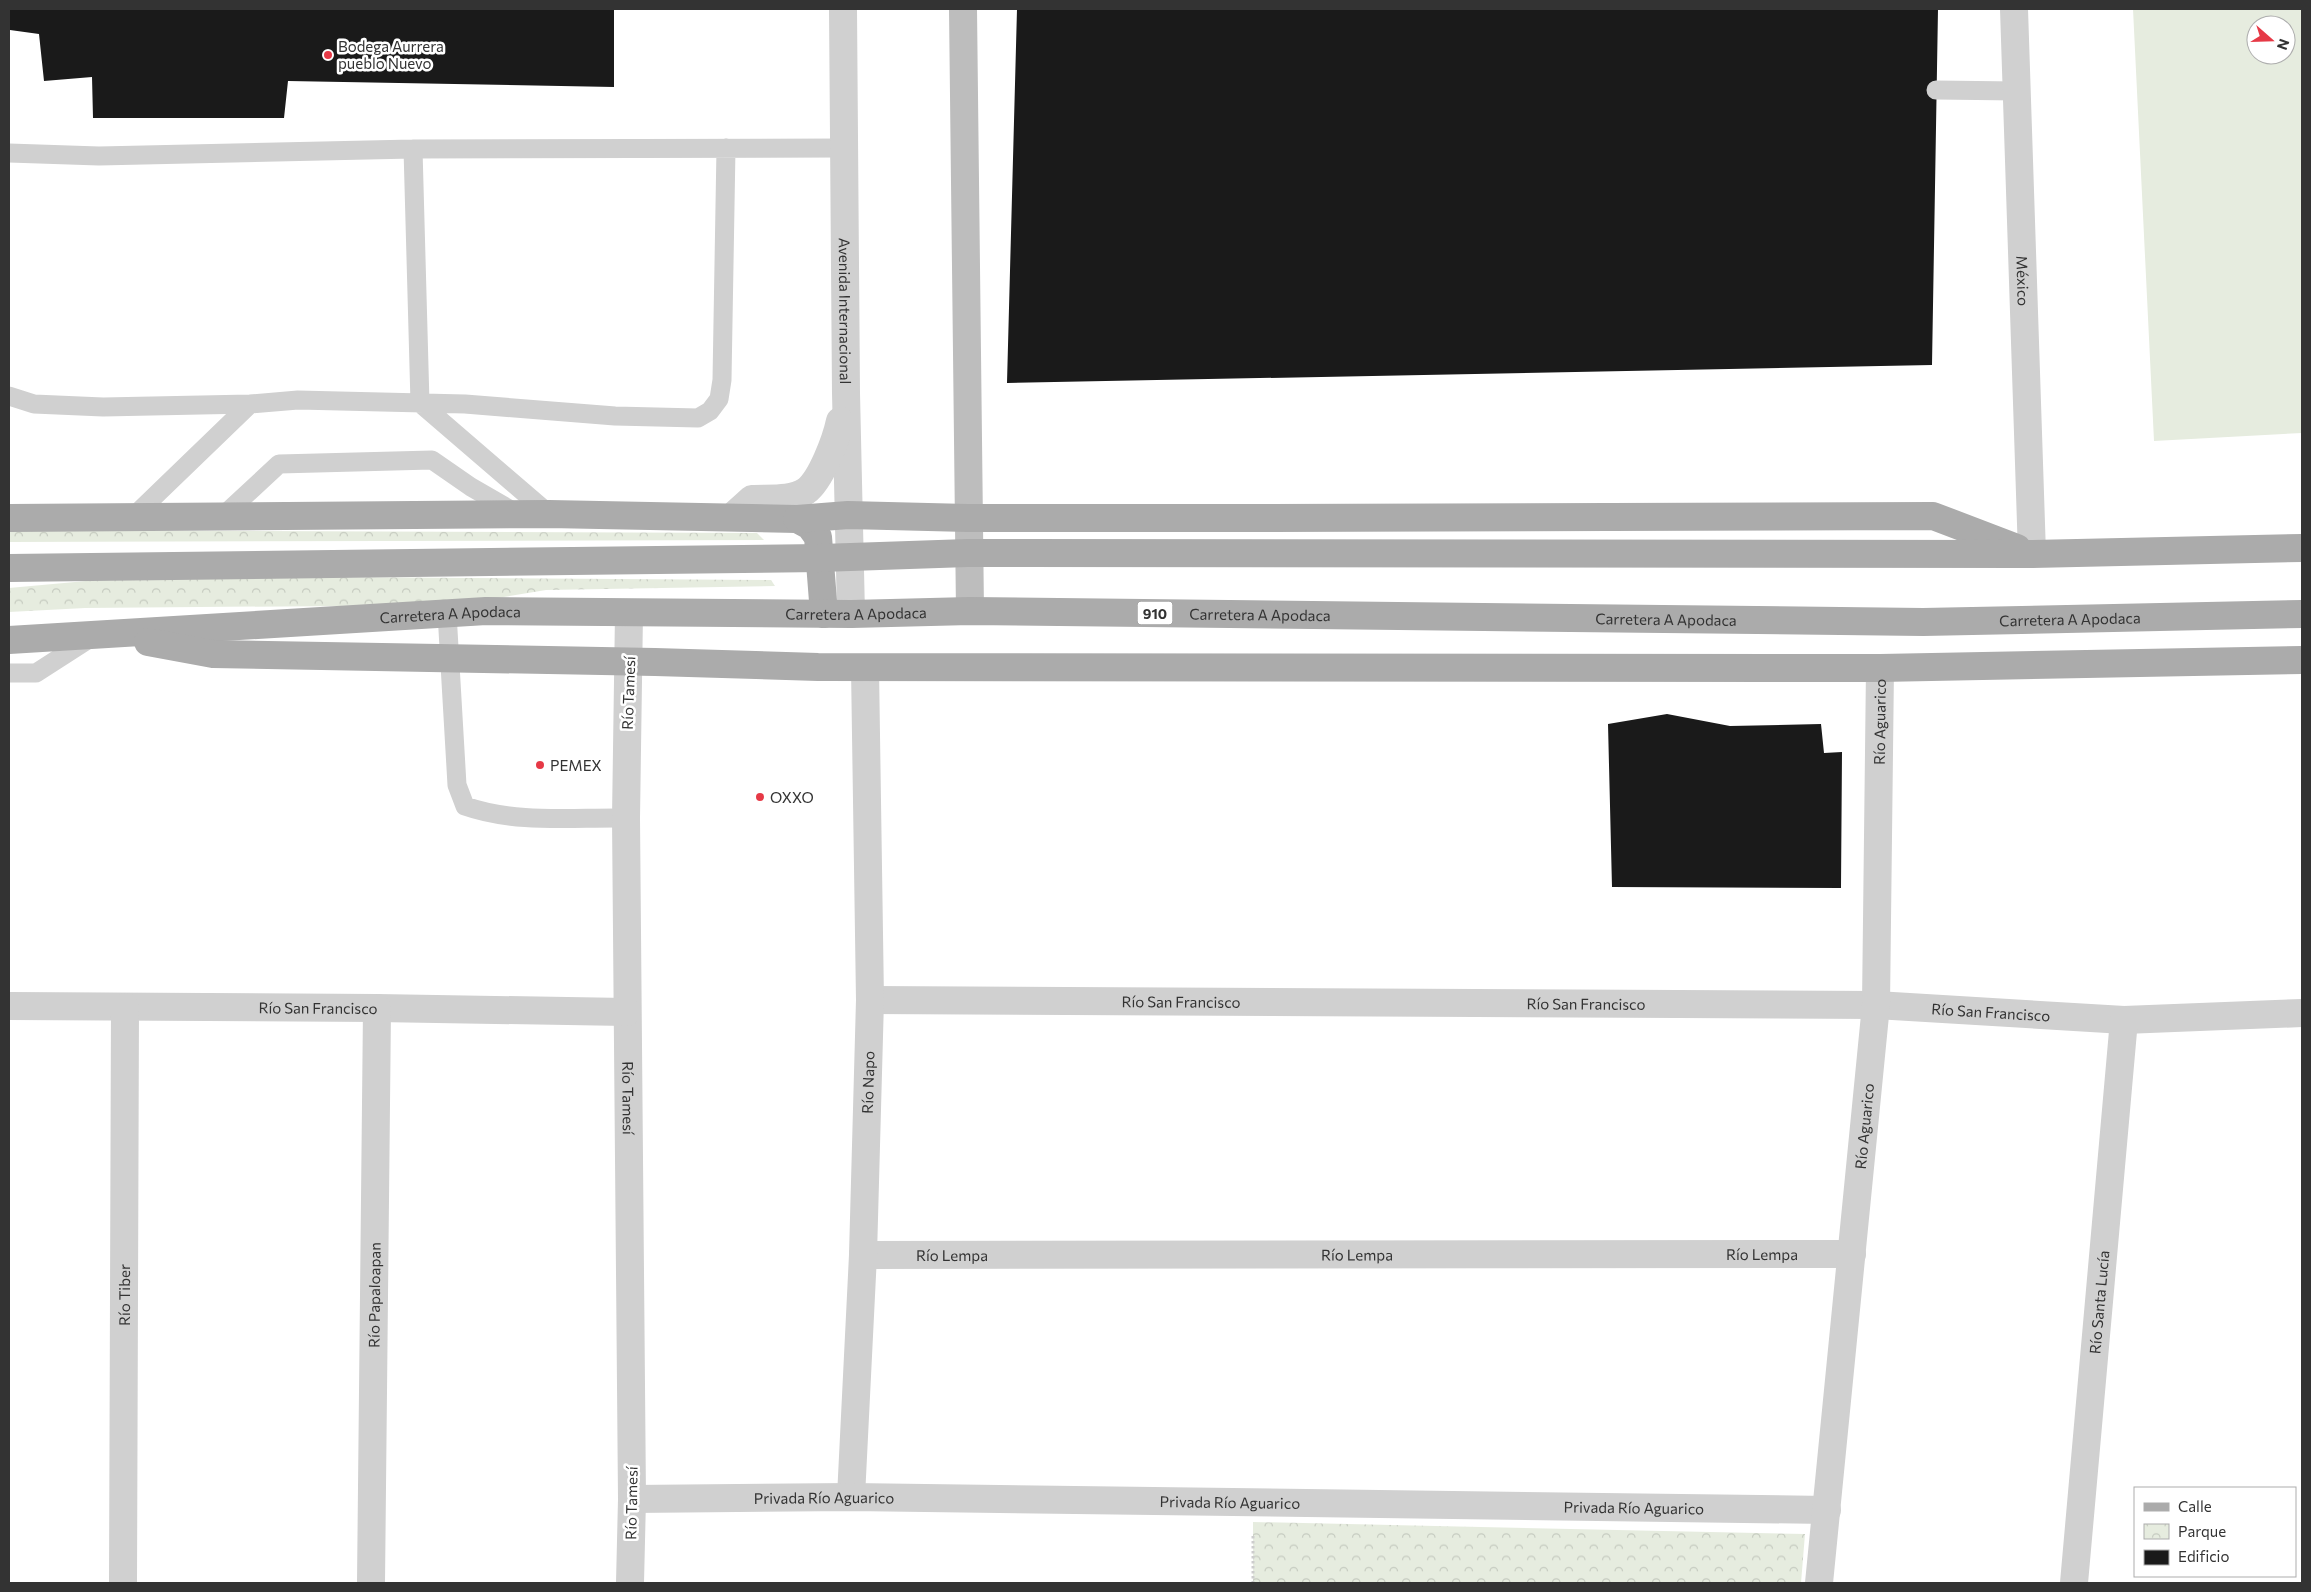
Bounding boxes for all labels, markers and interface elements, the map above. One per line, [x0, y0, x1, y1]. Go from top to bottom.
north arrow [2246, 15, 2296, 65]
place label: Bodega Aurrera pueblo Nuevo [338, 37, 444, 72]
text: N [2274, 37, 2293, 52]
marker: Bodega Aurrera pueblo Nuevo [322, 49, 334, 61]
street label: Avenida Internacional [836, 238, 855, 384]
street label: México [2013, 255, 2033, 306]
street label: Carretera A Apodaca [379, 602, 521, 626]
road number: 910 [1138, 602, 1172, 624]
street label: Carretera A Apodaca [785, 603, 927, 623]
street label: Carretera A Apodaca [1189, 605, 1331, 624]
street label: Carretera A Apodaca [1999, 608, 2141, 629]
street label: Carretera A Apodaca [1595, 609, 1737, 629]
street label: Río Tamesí [618, 655, 638, 730]
street label: Río Aguarico [1870, 678, 1889, 765]
place label: PEMEX [550, 756, 602, 774]
marker: PEMEX [534, 759, 546, 771]
place label: OXXO [770, 788, 814, 806]
marker: OXXO [754, 791, 766, 803]
street label: Río San Francisco [1121, 992, 1241, 1011]
street label: Río San Francisco [1526, 994, 1646, 1013]
street label: Río San Francisco [258, 998, 378, 1017]
street label: Río San Francisco [1931, 999, 2051, 1025]
street label: Río Napo [858, 1051, 878, 1114]
street label: Río Tamesí [619, 1061, 638, 1136]
street label: Río Aguarico [1851, 1082, 1877, 1170]
street label: Río Papaloapan [364, 1242, 384, 1348]
street label: Río Lempa [1321, 1245, 1393, 1264]
street label: Río Lempa [1726, 1245, 1798, 1263]
street label: Río Lempa [916, 1246, 988, 1264]
street label: Río Santa Lucía [2085, 1249, 2113, 1355]
street label: Río Tiber [115, 1264, 133, 1326]
street label: Río Tamesí [621, 1465, 641, 1540]
legend [2134, 1487, 2296, 1577]
street label: Privada Río Aguarico [754, 1488, 894, 1507]
street label: Privada Río Aguarico [1160, 1492, 1300, 1512]
street label: Privada Río Aguarico [1564, 1497, 1704, 1517]
text: Calle [2178, 1497, 2212, 1515]
text: Parque [2178, 1522, 2226, 1540]
text: Edificio [2178, 1547, 2229, 1565]

